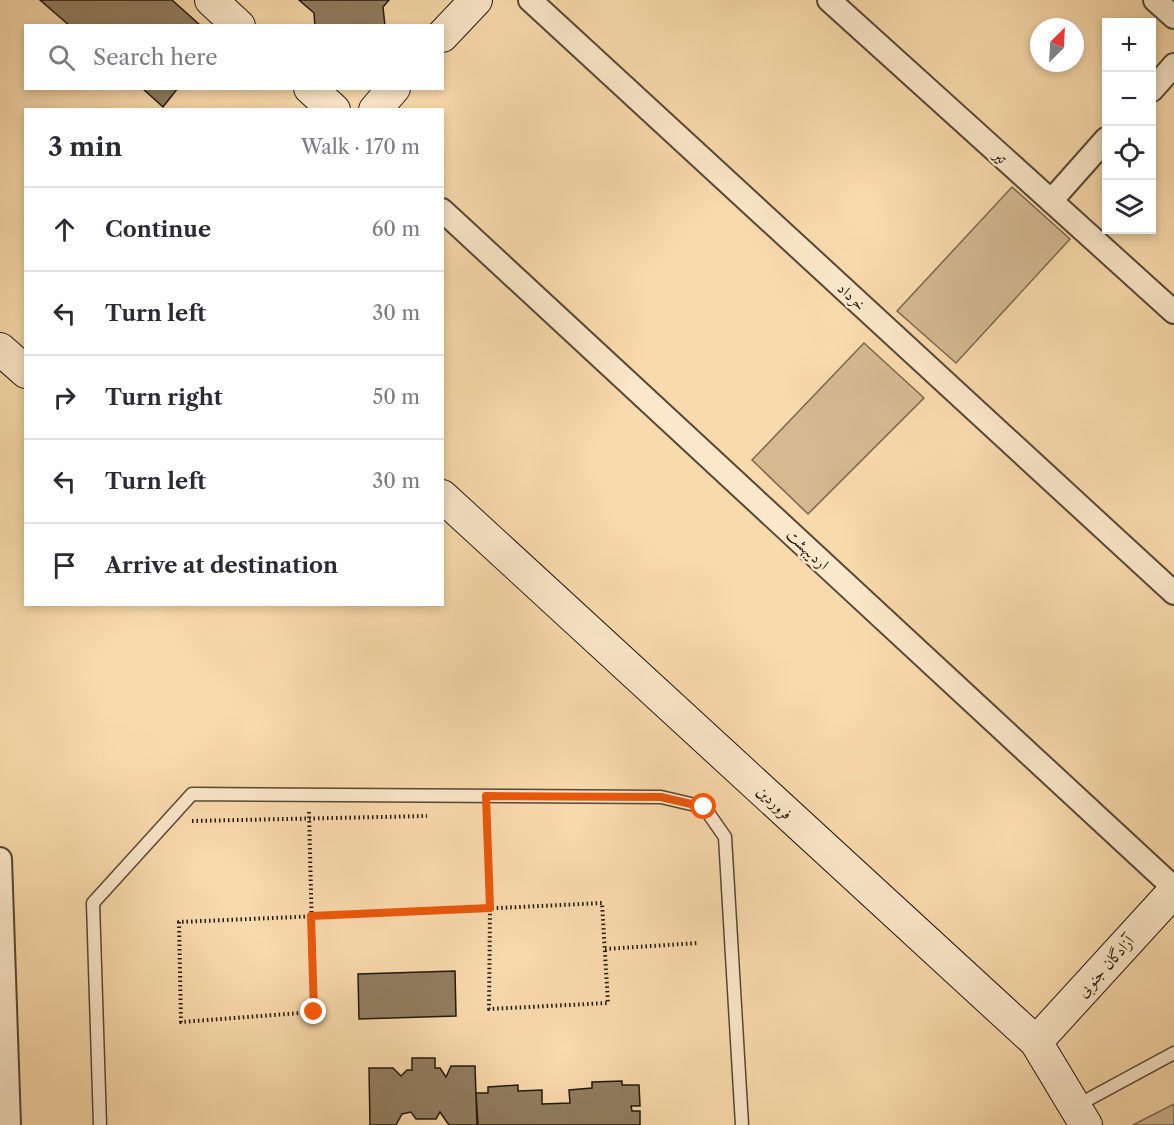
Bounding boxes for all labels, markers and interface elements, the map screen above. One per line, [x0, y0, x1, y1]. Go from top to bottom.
north arrow [1030, 18, 1084, 72]
map controls [1102, 18, 1156, 234]
button: + [1102, 18, 1156, 72]
search box [24, 24, 444, 90]
icon: search [45, 41, 78, 74]
text: Search here [93, 44, 218, 71]
button: − [1102, 72, 1156, 126]
button: locate [1102, 126, 1156, 180]
text: 3 min [48, 131, 122, 163]
text: Walk · 170 m [301, 135, 420, 159]
street label: تیر [988, 143, 1013, 168]
button: layers [1102, 180, 1156, 234]
icon: ahead [48, 213, 81, 246]
text: Continue [105, 216, 211, 243]
text: 60 m [372, 217, 420, 241]
street label: خرداد [833, 278, 870, 315]
icon: left [48, 297, 81, 330]
text: Turn left [105, 300, 206, 327]
text: 30 m [372, 301, 420, 325]
icon: right [48, 381, 81, 414]
text: Turn right [105, 384, 223, 411]
text: 50 m [373, 385, 420, 409]
icon: left [48, 465, 81, 498]
text: Turn left [105, 468, 206, 495]
text: 30 m [372, 469, 420, 493]
street label: اردیبهشت [782, 524, 834, 575]
icon: arrive [48, 549, 81, 582]
text: Arrive at destination [105, 552, 338, 579]
street label: فروردین [752, 781, 797, 824]
route start [690, 793, 716, 819]
street label: آزادگان جنوبی [1072, 930, 1140, 1002]
route end [300, 998, 326, 1024]

